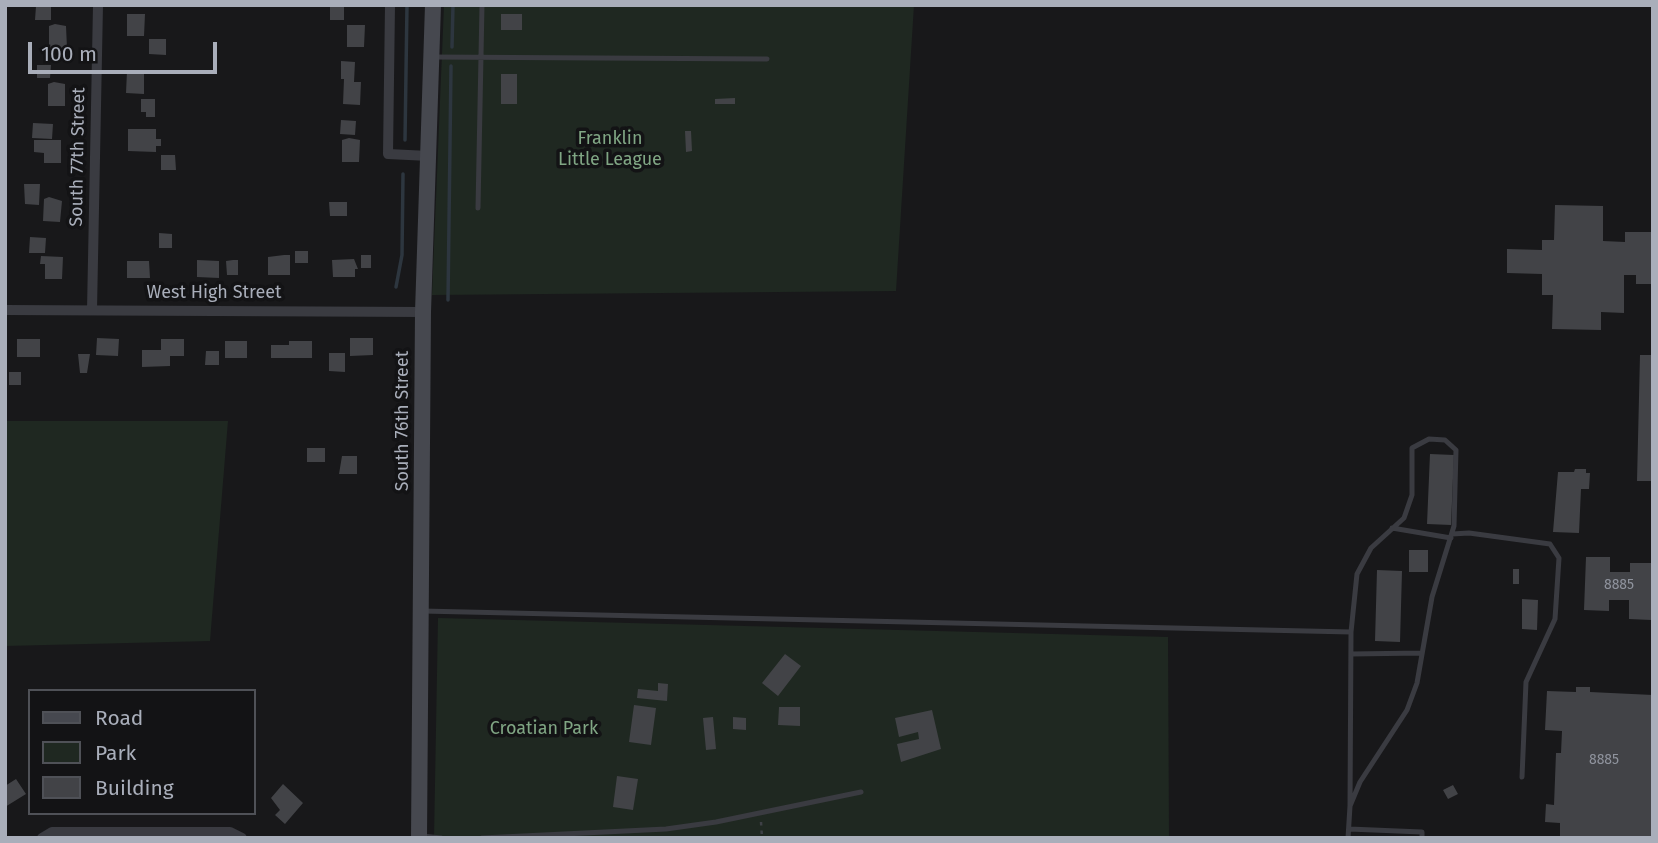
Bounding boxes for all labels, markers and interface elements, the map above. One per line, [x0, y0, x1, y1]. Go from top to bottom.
scale bar [32, 28, 220, 72]
text: 100 m [41, 41, 97, 67]
street label: South 77th Street [66, 87, 90, 227]
park label: Franklin Little League [558, 128, 662, 170]
street label: West High Street [147, 282, 281, 304]
street label: South 76th Street [392, 351, 414, 491]
house number: 8885 [1604, 577, 1634, 593]
legend [28, 689, 256, 815]
text: Road [95, 705, 143, 731]
park label: Croatian Park [490, 718, 598, 740]
text: Park [95, 740, 136, 766]
house number: 8885 [1589, 752, 1619, 768]
text: Building [95, 775, 174, 801]

